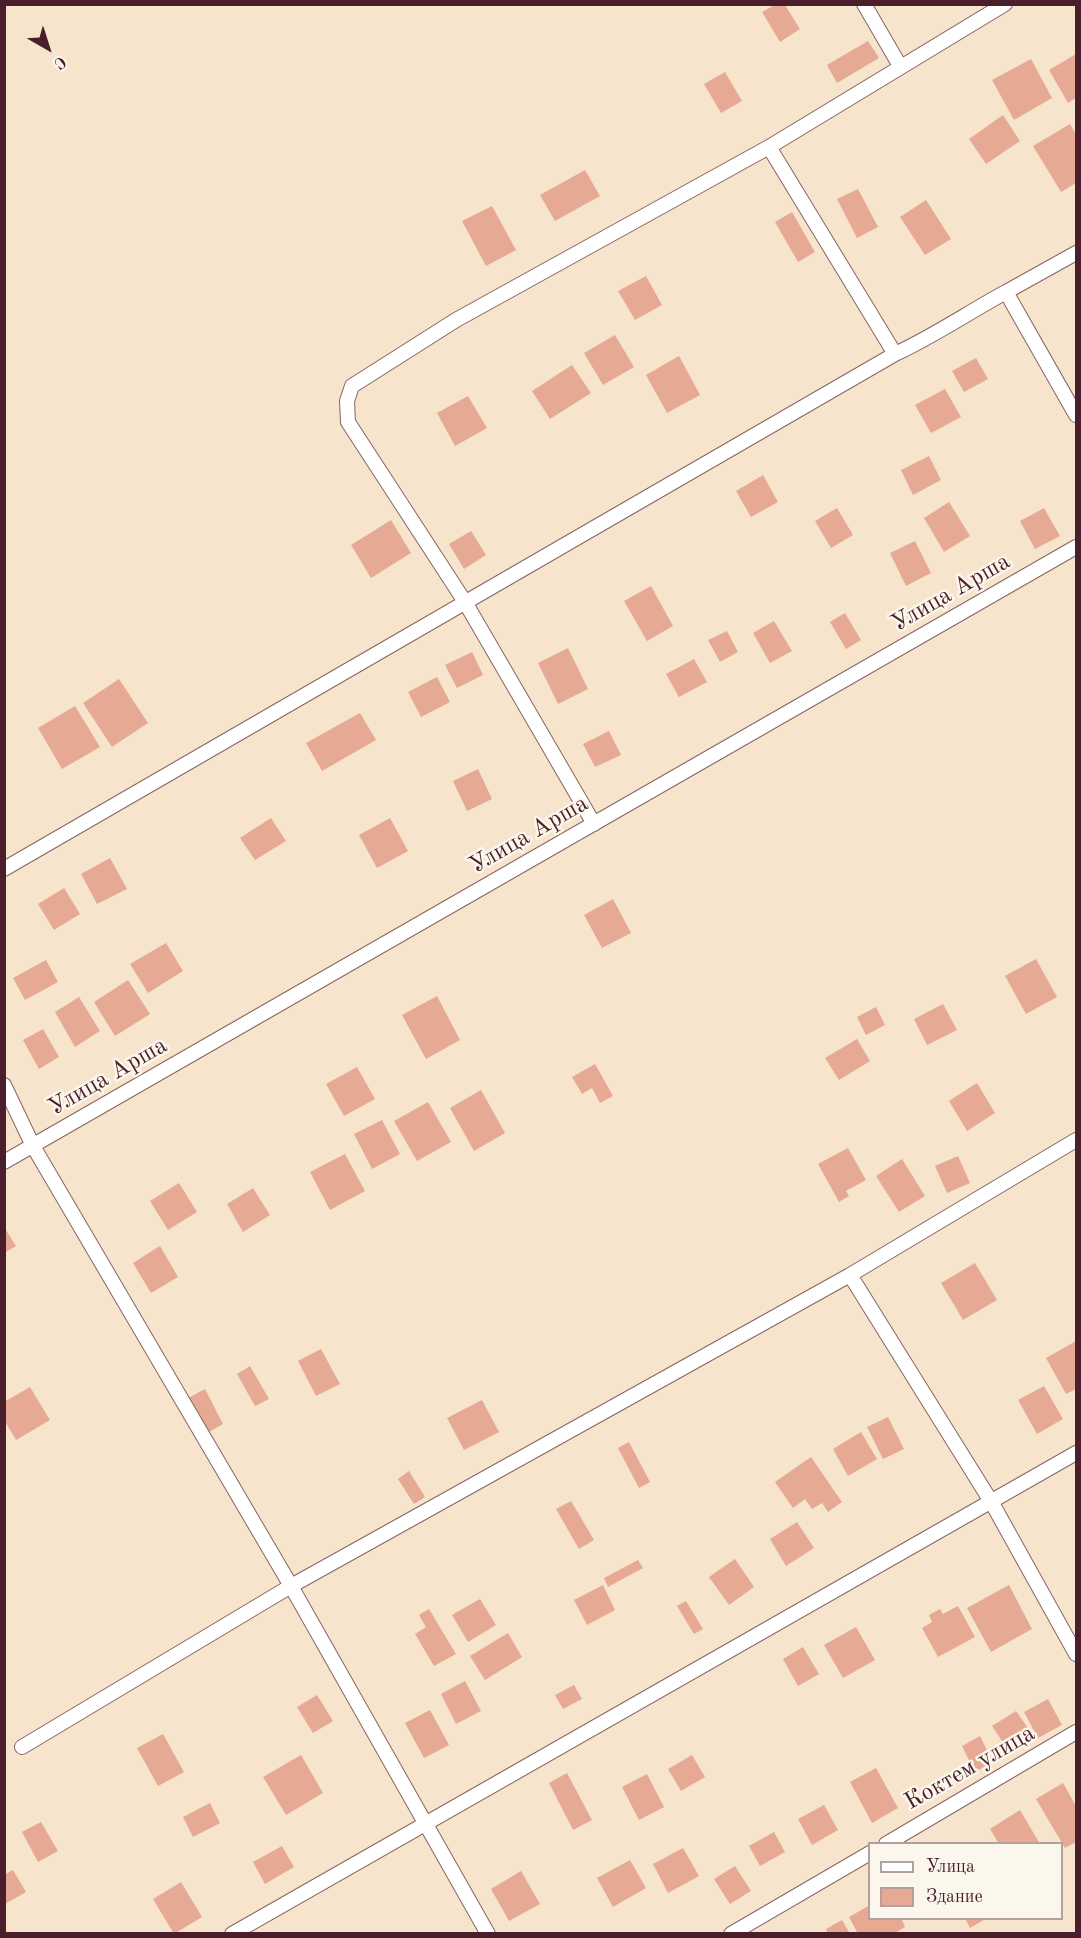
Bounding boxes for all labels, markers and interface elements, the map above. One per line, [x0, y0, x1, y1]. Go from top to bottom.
north arrow [18, 18, 78, 78]
text: С [50, 52, 68, 72]
street label: Улица Арша [886, 547, 1016, 639]
street label: Улица Арша [464, 789, 594, 881]
street label: Улица Арша [43, 1031, 173, 1123]
street label: Коктем улица [900, 1719, 1040, 1817]
legend [868, 1842, 1063, 1920]
text: Улица [926, 1858, 975, 1876]
text: Здание [926, 1888, 983, 1906]

